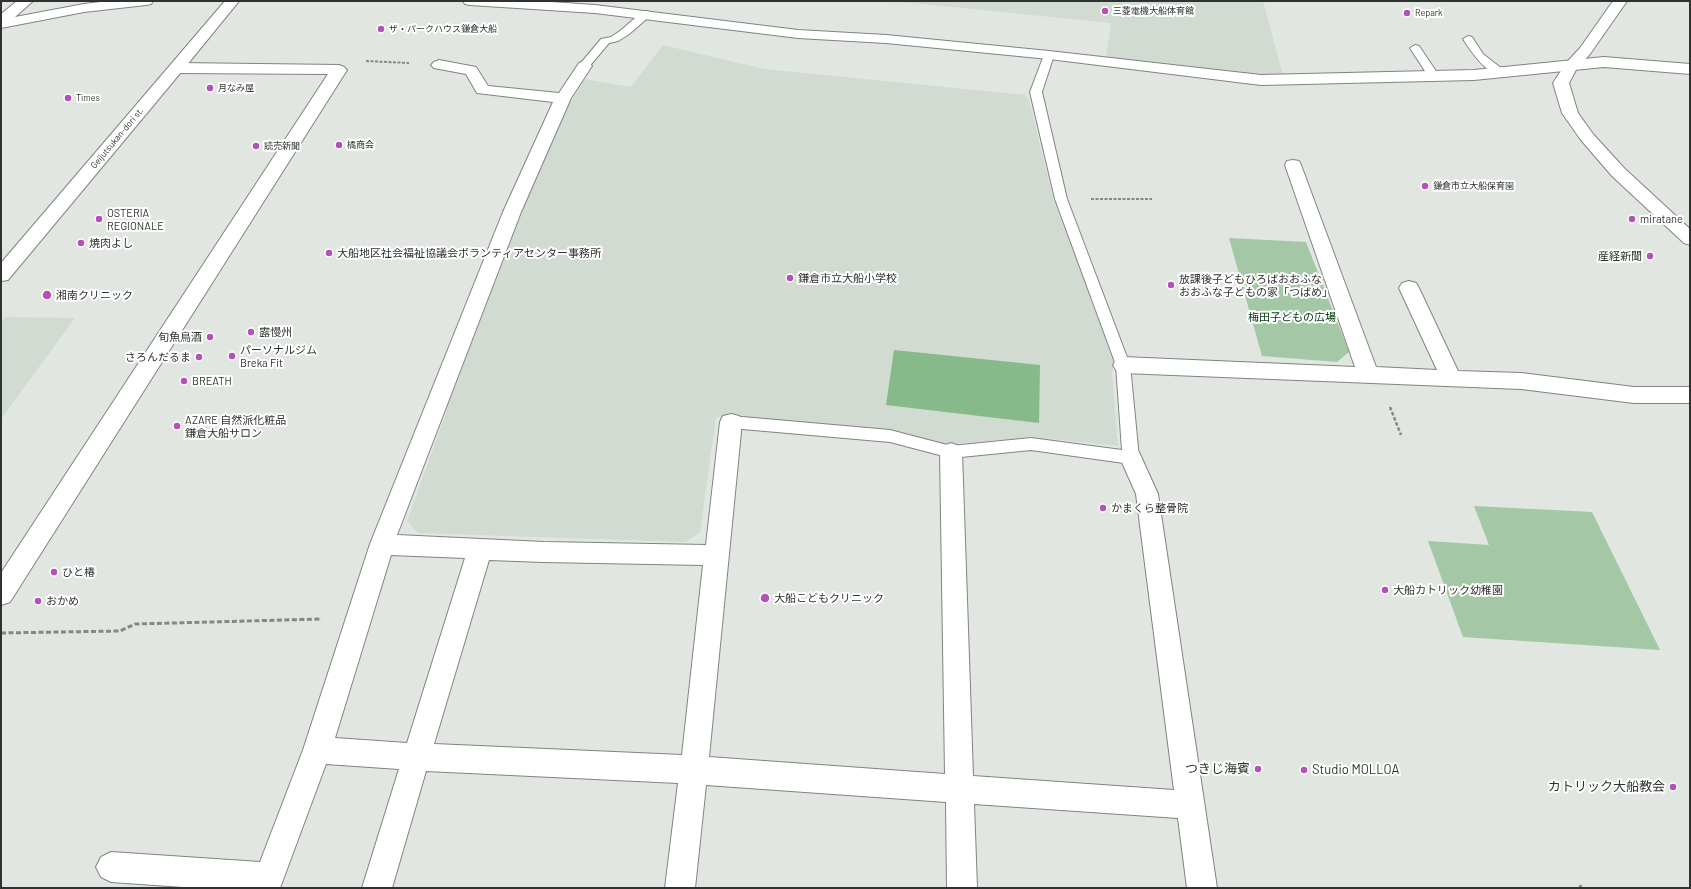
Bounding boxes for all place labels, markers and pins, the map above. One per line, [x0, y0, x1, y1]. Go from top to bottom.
marker: 三菱電機大船体育館 [1100, 6, 1110, 16]
place label: 三菱電機大船体育館 [1113, 6, 1194, 16]
marker: Repark [1402, 8, 1412, 18]
place label: Repark [1415, 8, 1443, 18]
marker: ザ・パークハウス鎌倉大船 [376, 24, 386, 34]
place label: ザ・パークハウス鎌倉大船 [389, 24, 497, 34]
marker: 月なみ屋 [205, 83, 215, 93]
place label: 月なみ屋 [218, 83, 254, 93]
marker: Times [63, 93, 73, 103]
place label: Times [76, 93, 100, 103]
marker: 橘商会 [334, 140, 344, 150]
place label: 橘商会 [347, 140, 374, 150]
marker: 読売新聞 [251, 141, 261, 151]
place label: 読売新聞 [264, 141, 300, 151]
marker: 鎌倉市立大船保育園 [1420, 181, 1430, 191]
place label: 鎌倉市立大船保育園 [1433, 181, 1514, 191]
place label: OSTERIA REGIONALE [107, 206, 164, 232]
place label: miratane [1640, 212, 1683, 226]
marker: OSTERIA REGIONALE [94, 214, 104, 224]
marker: miratane [1627, 214, 1637, 224]
place label: 焼肉よし [89, 236, 133, 250]
marker: 焼肉よし [76, 238, 86, 248]
place label: 大船地区社会福祉協議会ボランティアセンター事務所 [337, 246, 601, 260]
marker: 大船地区社会福祉協議会ボランティアセンター事務所 [324, 248, 334, 258]
place label: 産経新聞 [1598, 249, 1642, 263]
marker: 産経新聞 [1645, 251, 1655, 261]
place label: 鎌倉市立大船小学校 [798, 271, 897, 285]
place label: 放課後子どもひろばおおふな おおふな子どもの家「つばめ」 [1179, 272, 1333, 298]
marker: 鎌倉市立大船小学校 [785, 273, 795, 283]
marker: 放課後子どもひろばおおふな おおふな子どもの家「つばめ」 [1166, 280, 1176, 290]
place label: 湘南クリニック [56, 288, 133, 302]
marker: 湘南クリニック [41, 289, 53, 301]
place label: 露慢州 [259, 325, 292, 339]
marker: 露慢州 [246, 327, 256, 337]
place label: 旬魚鳥酒 [158, 330, 202, 344]
marker: 旬魚鳥酒 [205, 332, 215, 342]
place label: パーソナルジム Breka Fit [240, 343, 317, 369]
place label: さろんだるま [125, 350, 191, 364]
marker: パーソナルジム Breka Fit [227, 351, 237, 361]
marker: さろんだるま [194, 352, 204, 362]
place label: BREATH [192, 374, 232, 388]
marker: BREATH [179, 376, 189, 386]
place label: AZARE 自然派化粧品 鎌倉大船サロン [185, 413, 286, 439]
marker: AZARE 自然派化粧品 鎌倉大船サロン [172, 421, 182, 431]
place label: かまくら整骨院 [1111, 501, 1188, 515]
marker: かまくら整骨院 [1098, 503, 1108, 513]
place label: ひと椿 [62, 565, 95, 579]
marker: ひと椿 [49, 567, 59, 577]
place label: 大船カトリック幼稚園 [1393, 583, 1503, 597]
marker: 大船カトリック幼稚園 [1380, 585, 1390, 595]
place label: 大船こどもクリニック [774, 591, 884, 605]
marker: 大船こどもクリニック [759, 592, 771, 604]
place label: おかめ [46, 594, 79, 608]
marker: おかめ [33, 596, 43, 606]
place label: つきじ海賓 [1185, 761, 1250, 777]
place label: Studio MOLLOA [1312, 762, 1399, 778]
marker: つきじ海賓 [1253, 764, 1263, 774]
marker: Studio MOLLOA [1299, 765, 1309, 775]
place label: カトリック大船教会 [1548, 779, 1665, 795]
marker: カトリック大船教会 [1668, 782, 1678, 792]

